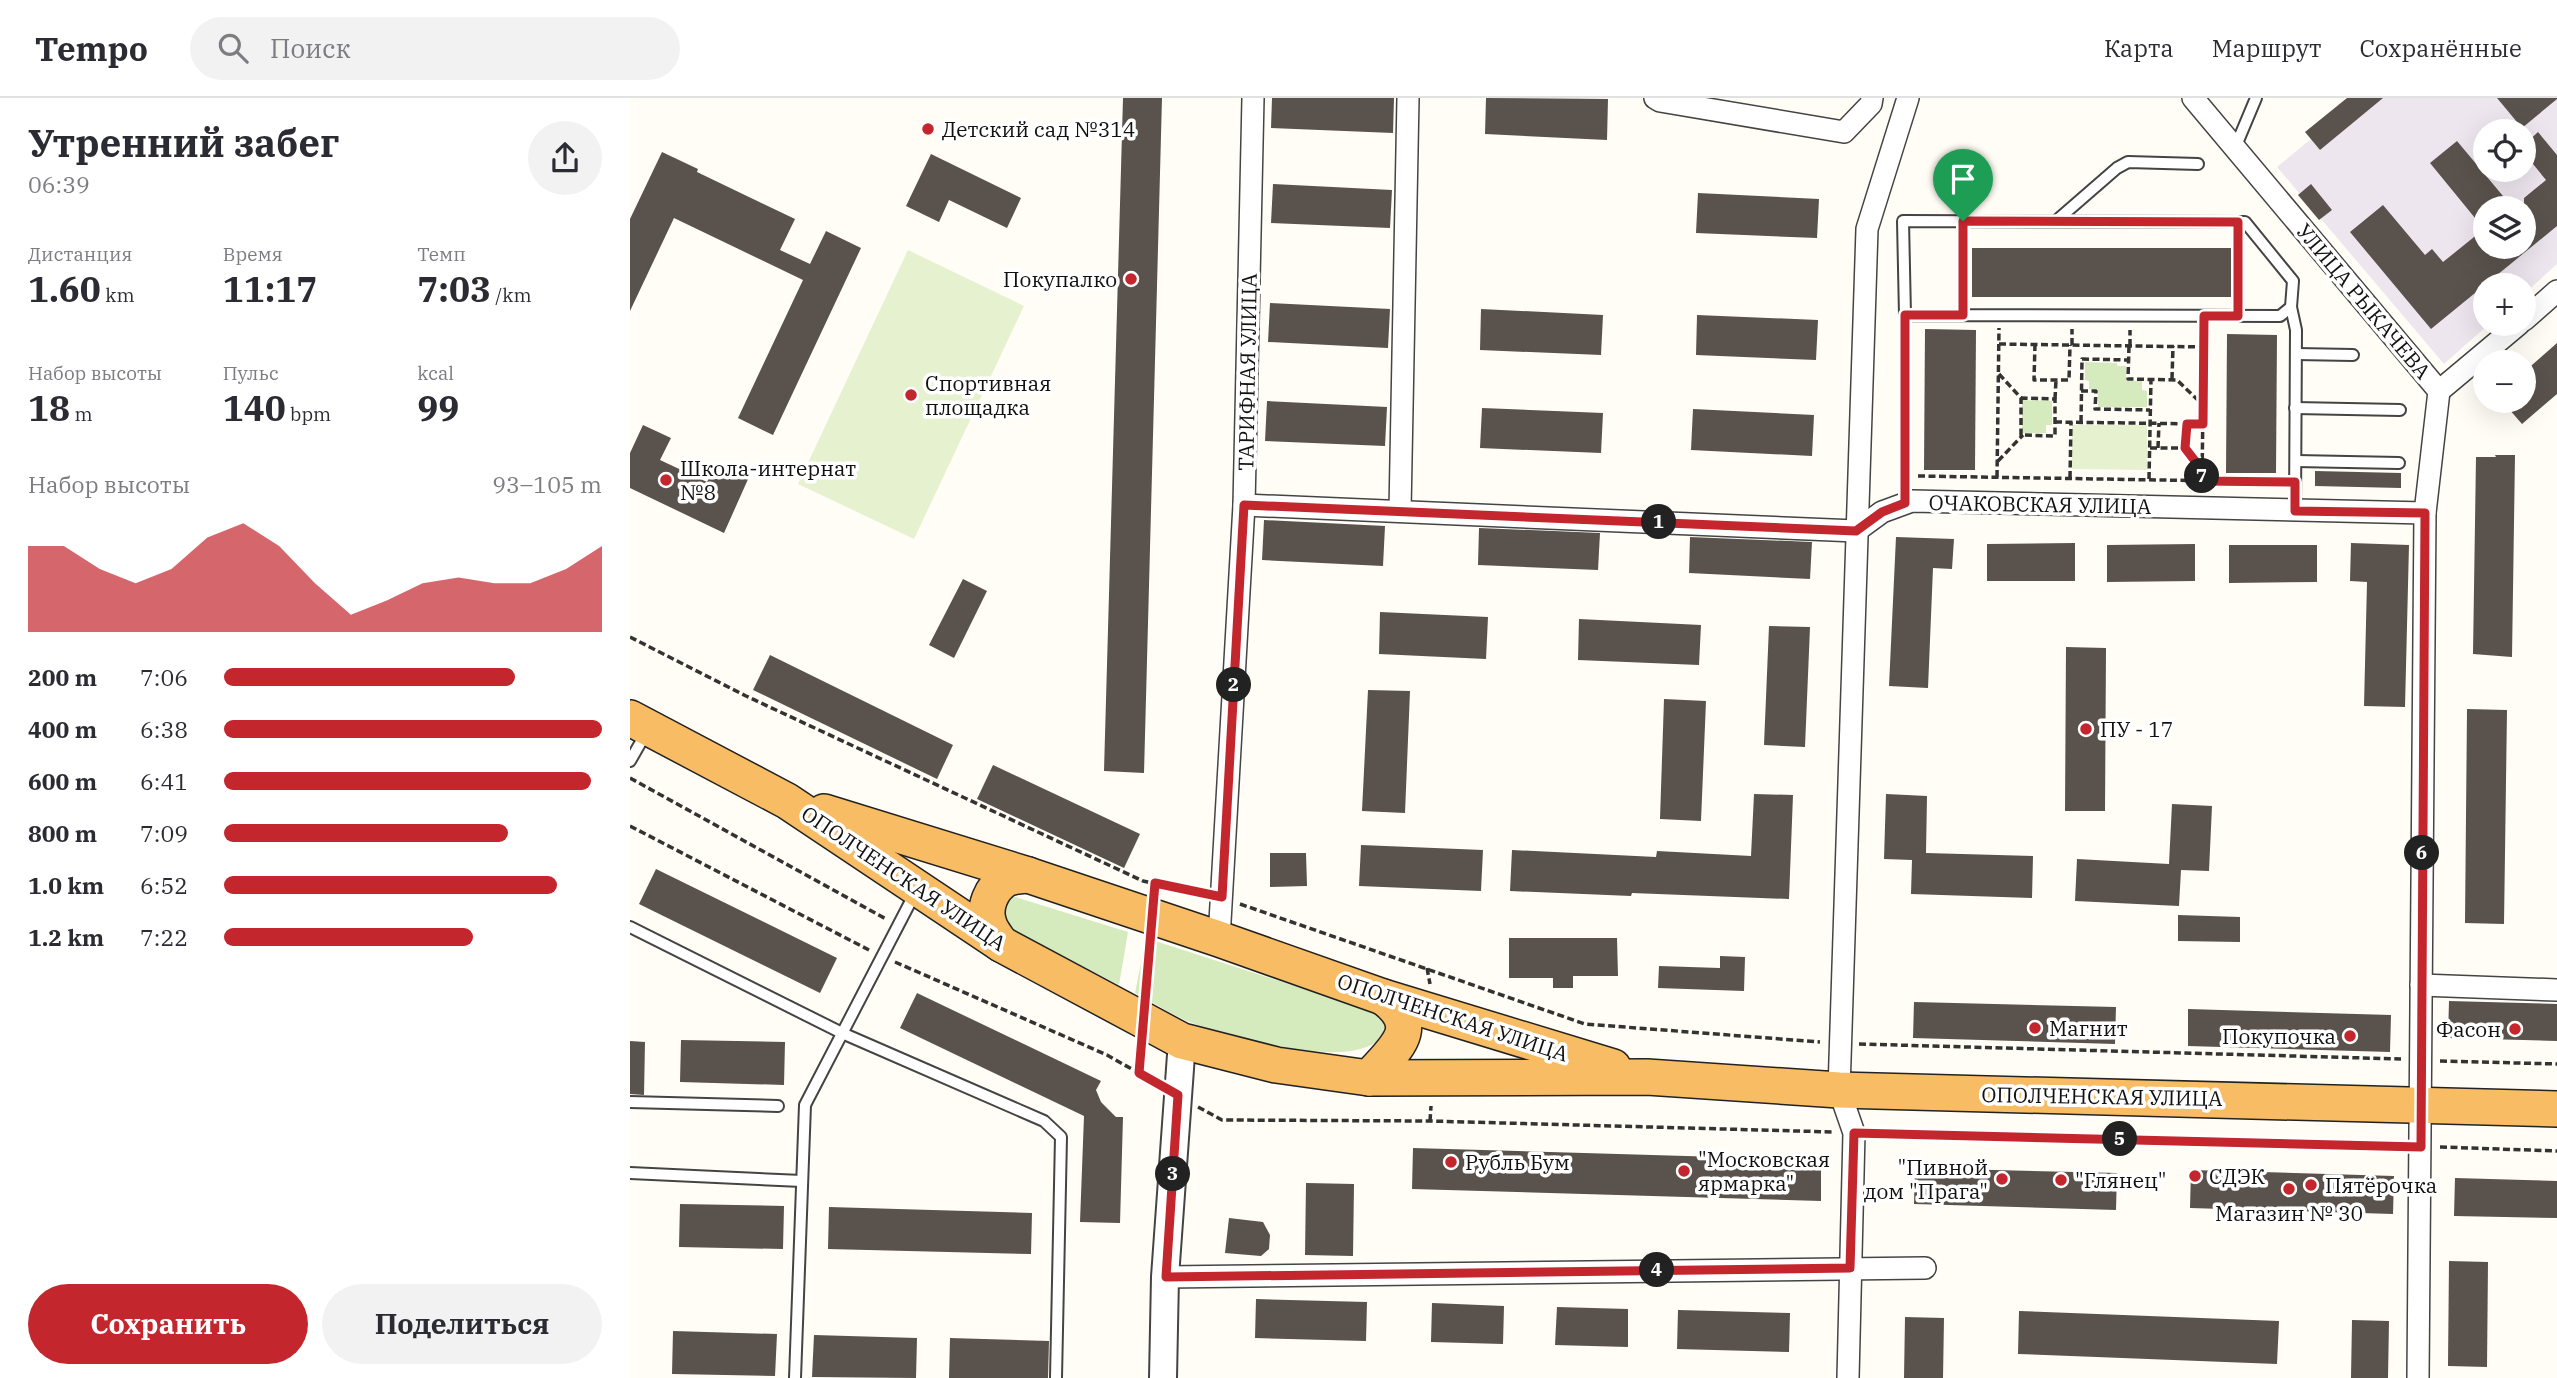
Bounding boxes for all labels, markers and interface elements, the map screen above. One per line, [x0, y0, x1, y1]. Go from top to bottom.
search box [190, 17, 680, 80]
text: Tempo [35, 27, 148, 70]
icon: search [214, 29, 252, 67]
text: Поиск [270, 31, 351, 65]
text: Карта [2104, 32, 2174, 64]
text: Маршрут [2212, 32, 2321, 64]
text: Сохранённые [2359, 32, 2522, 64]
place label: Детский сад №314 [942, 115, 1135, 143]
text: Утренний забег [28, 118, 339, 167]
map controls [2473, 119, 2536, 413]
button: locate [2473, 119, 2536, 182]
button: share [528, 121, 602, 195]
marker: Детский сад №314 [920, 121, 936, 137]
pin [1933, 149, 1993, 221]
icon: arrive [1944, 160, 1982, 198]
text: 06:39 [28, 169, 90, 199]
button: layers [2473, 196, 2536, 259]
street label: УЛИЦА РЫКАЧЕВА [2291, 217, 2438, 385]
text: Дистанция [28, 242, 133, 266]
text: Время [223, 242, 283, 266]
text: Темп [417, 242, 466, 266]
place label: Покупалко [1003, 265, 1117, 293]
text: 1.60 [28, 266, 101, 312]
text: 11:17 [223, 266, 317, 312]
text: 7:03 [417, 266, 491, 312]
marker: Покупалко [1123, 271, 1139, 287]
street label: ТАРИФНАЯ УЛИЦА [1231, 272, 1263, 471]
button: + [2473, 273, 2536, 336]
text: km [101, 283, 135, 307]
text: /km [491, 283, 532, 307]
button: − [2473, 350, 2536, 413]
text: Набор высоты [28, 361, 162, 385]
text: Пульс [223, 361, 279, 385]
text: kcal [417, 361, 454, 385]
place label: Спортивная площадка [925, 369, 1051, 421]
text: 18 [28, 385, 70, 431]
text: 140 [223, 385, 286, 431]
text: 99 [417, 385, 459, 431]
marker: Спортивная площадка [903, 387, 919, 403]
text: m [70, 402, 93, 426]
text: bpm [286, 402, 331, 426]
place label: Школа-интернат №8 [680, 454, 856, 506]
pin: 7 [2184, 458, 2220, 494]
text: 7 [2196, 463, 2207, 487]
text: Набор высоты [28, 469, 190, 499]
text: 93–105 m [492, 469, 602, 499]
marker: Школа-интернат №8 [658, 472, 674, 488]
street label: ОЧАКОВСКАЯ УЛИЦА [1928, 488, 2152, 520]
pin: 1 [1642, 504, 1676, 540]
text: 1 [1653, 509, 1664, 533]
text: 200 m [28, 662, 97, 692]
text: 7:06 [140, 662, 188, 692]
pin: 2 [1216, 668, 1252, 702]
text: 2 [1228, 672, 1239, 696]
text: 400 m [28, 714, 97, 744]
text: 6:38 [140, 714, 188, 744]
place label: ПУ - 17 [2100, 715, 2173, 743]
marker: ПУ - 17 [2078, 721, 2094, 737]
text: 600 m [28, 766, 97, 796]
text: 6:41 [140, 766, 188, 796]
street label: ОПОЛЧЕНСКАЯ УЛИЦА [796, 799, 1012, 957]
text: 800 m [28, 818, 97, 848]
text: 7:09 [140, 818, 188, 848]
pin: 6 [2404, 836, 2440, 870]
text: 6 [2416, 840, 2427, 864]
text: 1.0 km [28, 870, 104, 900]
text: 6:52 [140, 870, 188, 900]
text: 1.2 km [28, 922, 104, 952]
text: 7:22 [140, 922, 188, 952]
street label: ОПОЛЧЕНСКАЯ УЛИЦА [1334, 966, 1573, 1068]
place label: Магнит [2049, 1014, 2128, 1042]
place label: Фасон [2436, 1015, 2501, 1043]
marker: Магнит [2027, 1020, 2043, 1036]
marker: Фасон [2507, 1021, 2523, 1037]
place label: Покупочка [2222, 1022, 2336, 1050]
marker: Покупочка [2342, 1028, 2358, 1044]
street label: ОПОЛЧЕНСКАЯ УЛИЦА [1981, 1080, 2223, 1112]
pin: 5 [2102, 1122, 2138, 1156]
text: 5 [2114, 1126, 2125, 1150]
place label: "Московская ярмарка" [1698, 1145, 1830, 1197]
place label: Рубль Бум [1465, 1148, 1570, 1176]
place label: "Пивной дом "Прага" [1864, 1153, 1988, 1205]
marker: Рубль Бум [1443, 1154, 1459, 1170]
pin: 3 [1156, 1156, 1190, 1192]
text: 3 [1167, 1161, 1178, 1185]
place label: СДЭК [2209, 1162, 2266, 1190]
marker: "Московская ярмарка" [1676, 1163, 1692, 1179]
place label: "Глянец" [2075, 1166, 2167, 1194]
marker: СДЭК [2187, 1168, 2203, 1184]
marker: "Пивной дом "Прага" [1994, 1171, 2010, 1187]
place label: Пятёрочка [2325, 1171, 2437, 1199]
marker: "Глянец" [2053, 1172, 2069, 1188]
marker: Пятёрочка [2303, 1177, 2319, 1193]
marker: Магазин № 30 [2281, 1181, 2297, 1197]
place label: Магазин № 30 [2215, 1199, 2363, 1227]
pin: 4 [1640, 1252, 1674, 1288]
text: 4 [1651, 1257, 1662, 1281]
button: Сохранить [28, 1284, 308, 1364]
button: Поделиться [322, 1284, 602, 1364]

